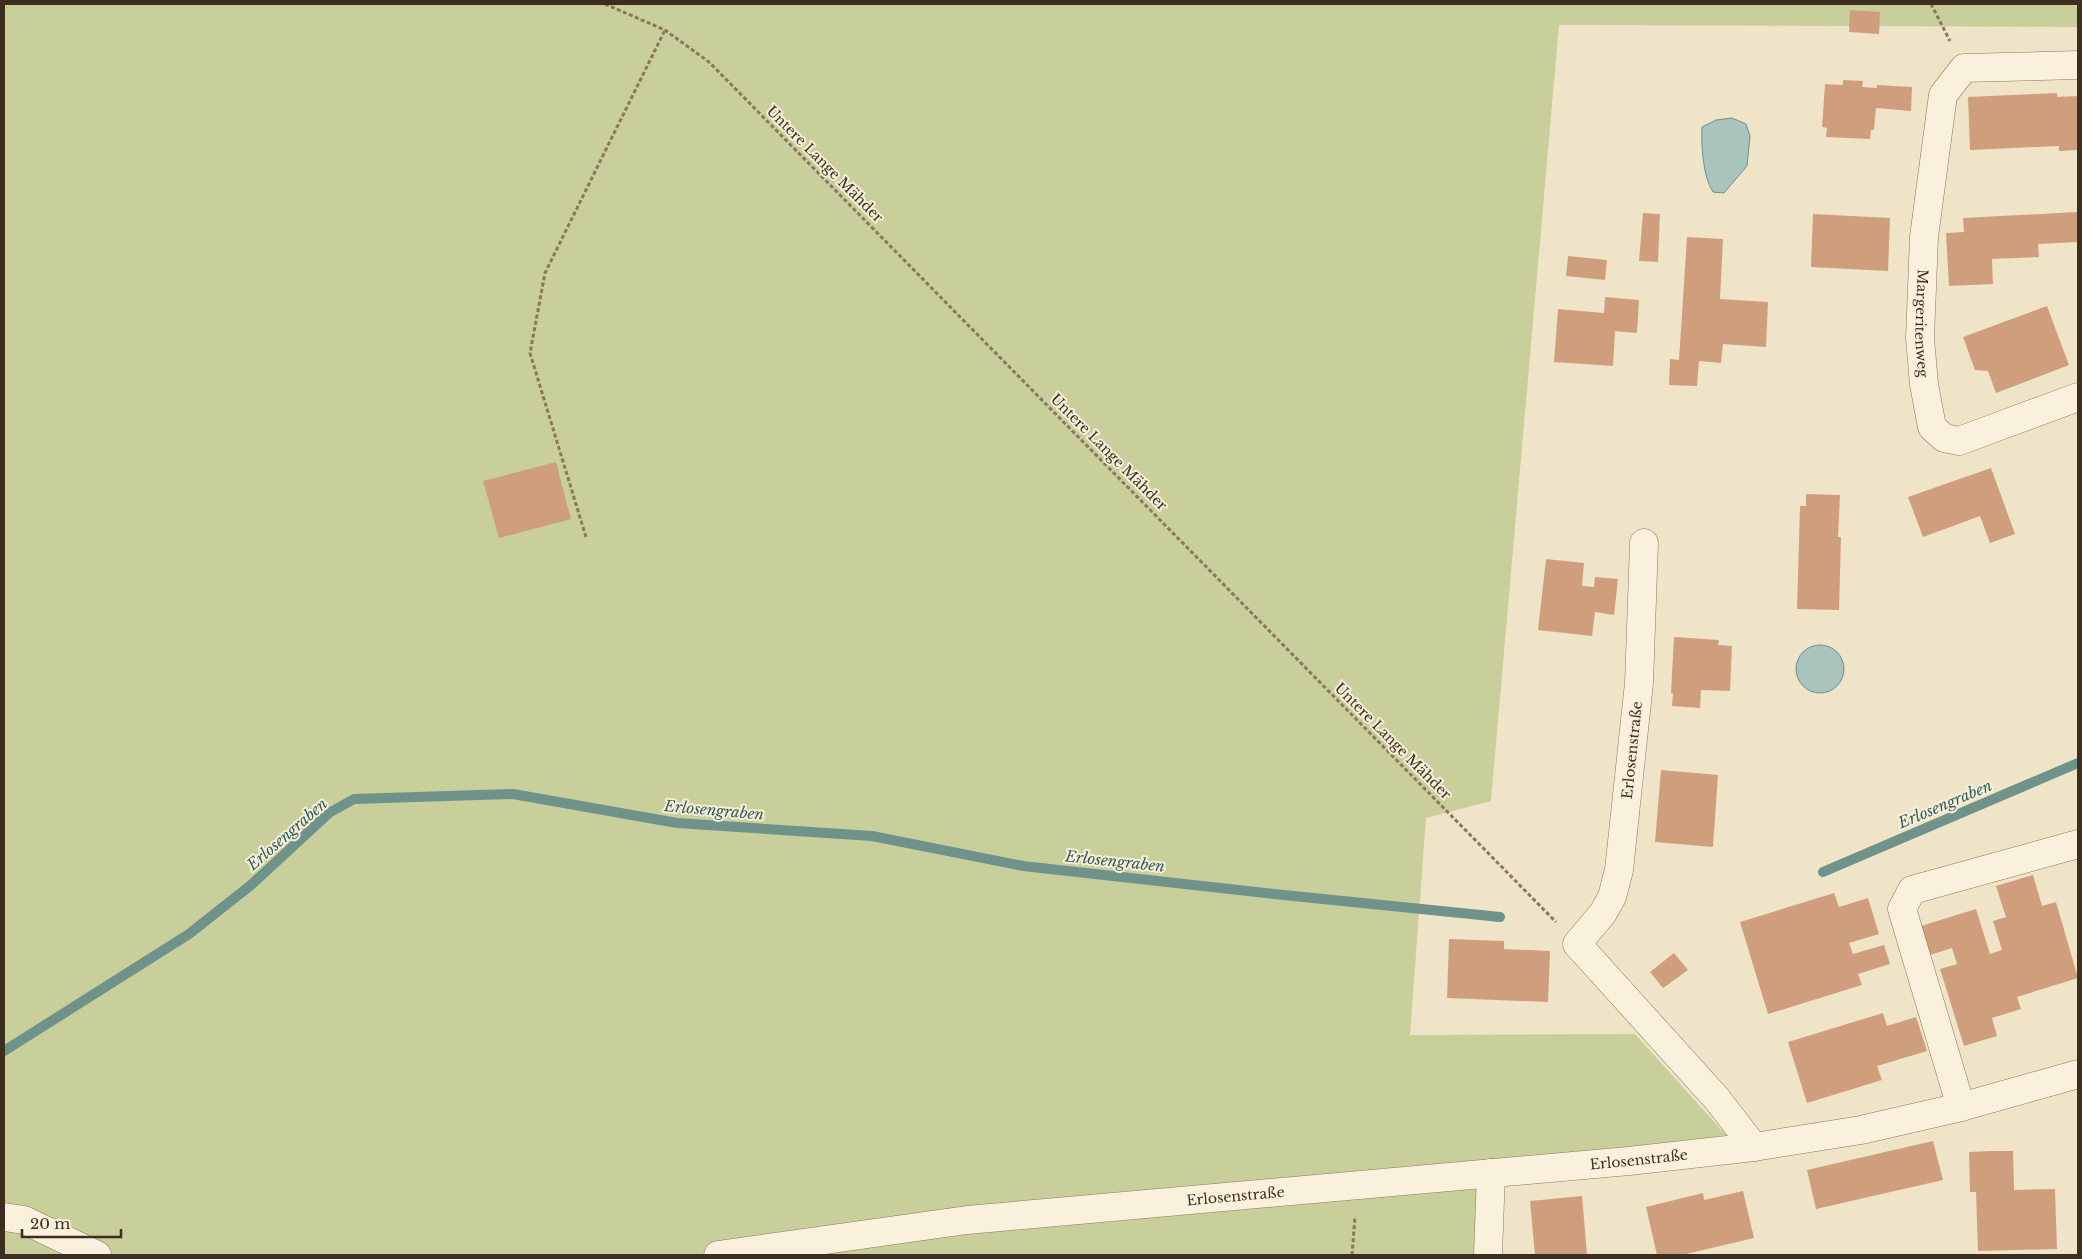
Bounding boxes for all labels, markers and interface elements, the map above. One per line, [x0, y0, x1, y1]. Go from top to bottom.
street label: Untere Lange Mähder [763, 102, 887, 226]
street label: Margeritenweg [1911, 269, 1932, 379]
street label: Untere Lange Mähder [1047, 390, 1171, 514]
street label: Untere Lange Mähder [1331, 679, 1455, 803]
street label: Erlosenstraße [1618, 700, 1646, 800]
water label: Erlosengraben [1894, 776, 1995, 833]
water label: Erlosengraben [242, 794, 331, 875]
water label: Erlosengraben [662, 796, 765, 824]
water label: Erlosengraben [1063, 846, 1166, 876]
street label: Erlosenstraße [1589, 1145, 1689, 1173]
street label: Erlosenstraße [1186, 1183, 1285, 1209]
scale bar [22, 1206, 121, 1238]
text: 20 m [30, 1214, 70, 1233]

